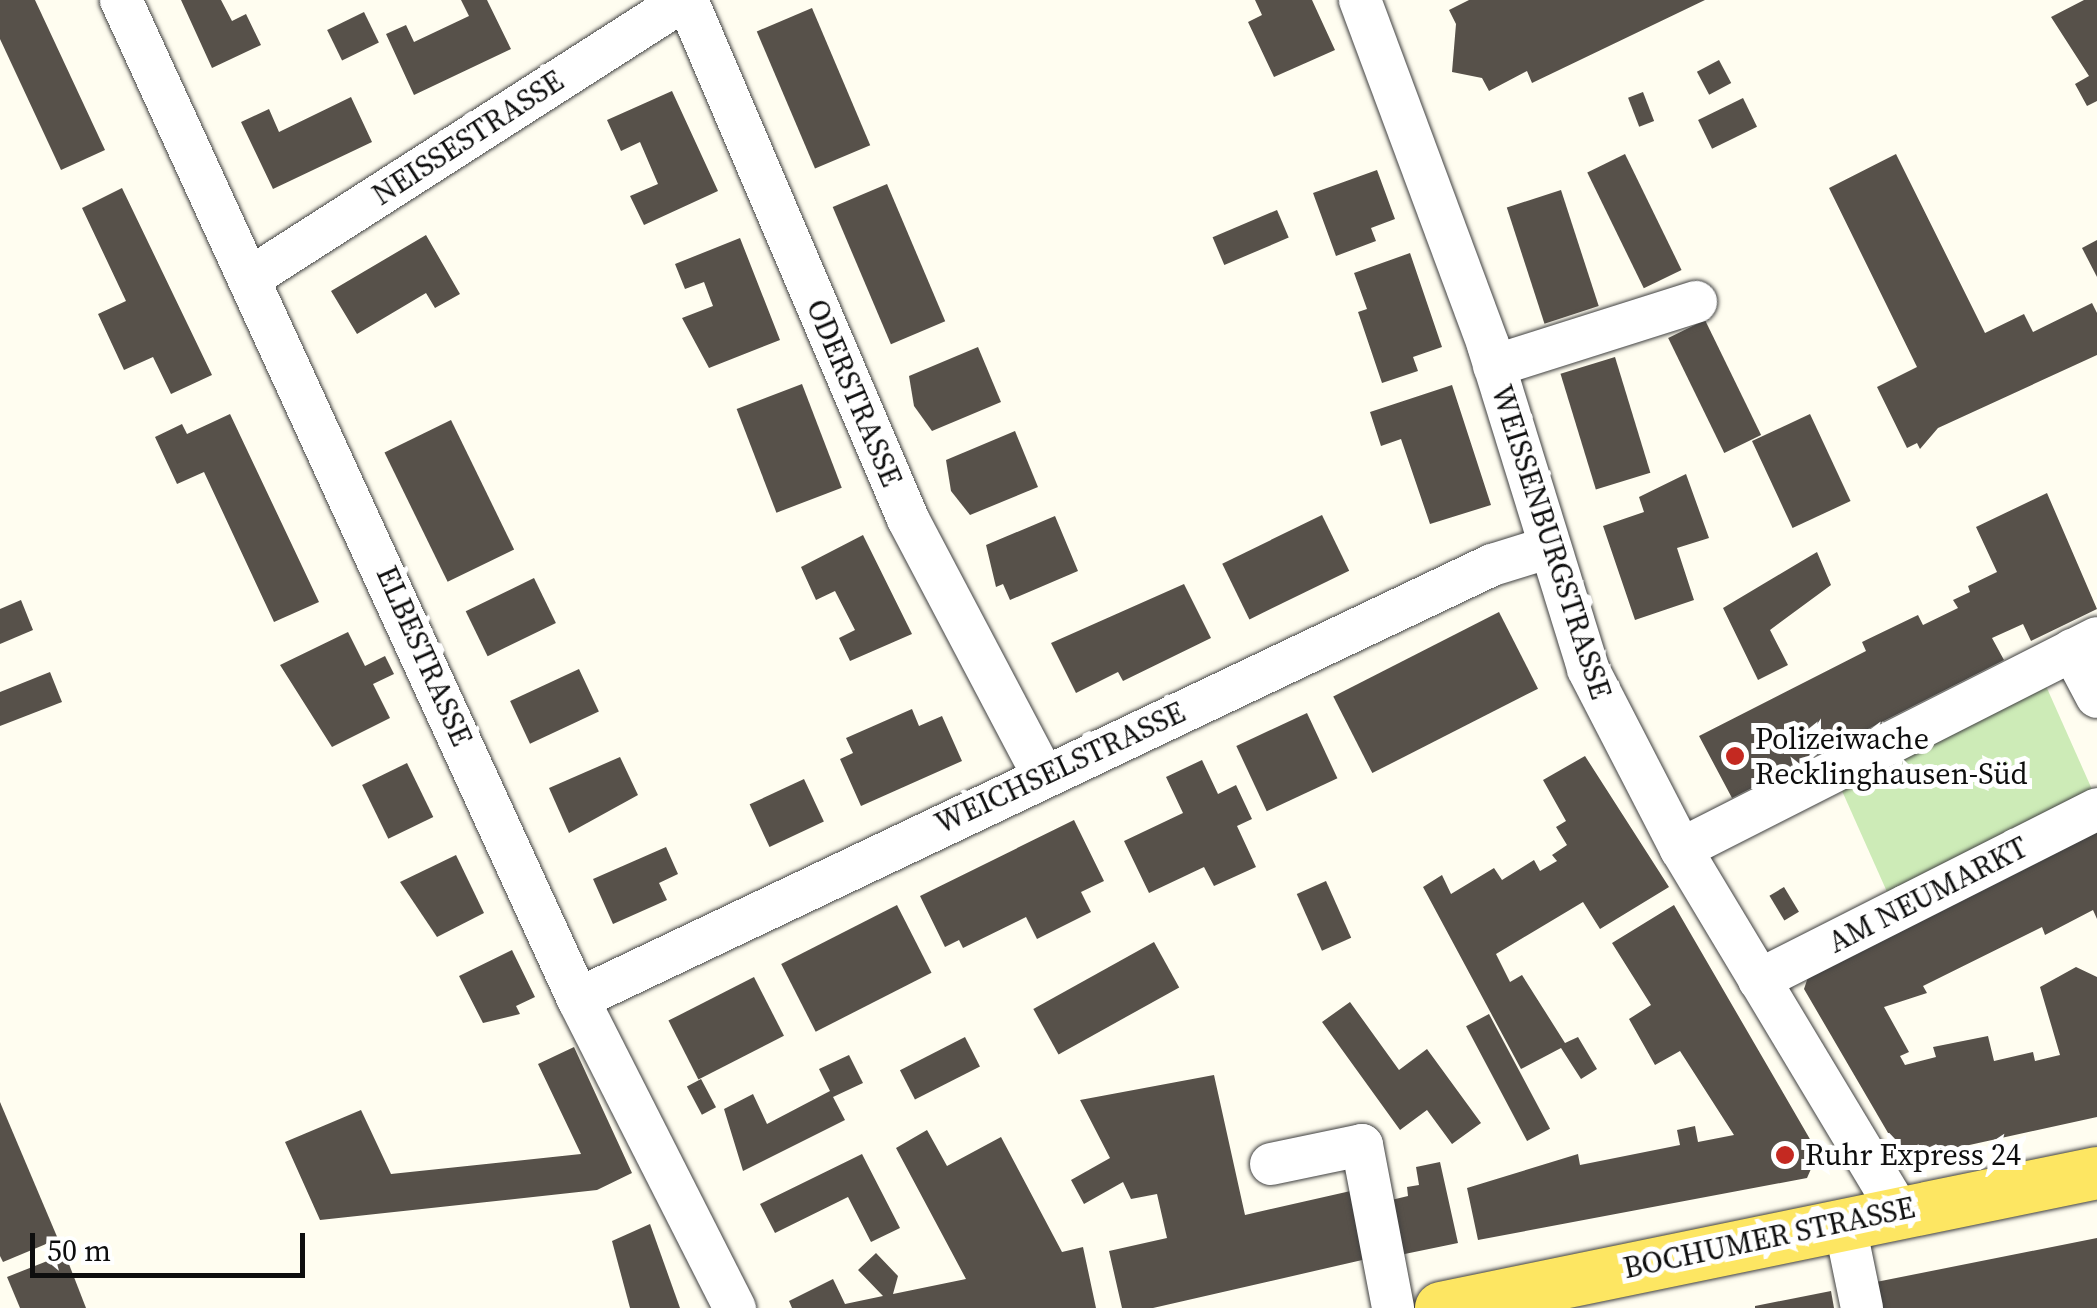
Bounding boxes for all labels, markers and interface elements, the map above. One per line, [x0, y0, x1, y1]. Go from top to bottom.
street label: NEISSESTRASSE [366, 63, 570, 213]
street label: ODERSTRASSE [798, 294, 910, 492]
street label: WEISSENBURGSTRASSE [1483, 381, 1619, 703]
street label: ELBESTRASSE [368, 561, 480, 751]
street label: WEICHSELSTRASSE [929, 694, 1191, 842]
place label: Polizeiwache Recklinghausen-Süd [1755, 721, 2027, 792]
marker: Polizeiwache Recklinghausen-Süd [1724, 745, 1746, 767]
street label: AM NEUMARKT [1822, 829, 2034, 961]
place label: Ruhr Express 24 [1805, 1137, 2021, 1173]
marker: Ruhr Express 24 [1774, 1144, 1796, 1166]
street label: BOCHUMER STRASSE [1620, 1190, 1918, 1286]
scale bar [35, 1213, 310, 1275]
text: 50 m [47, 1230, 111, 1271]

